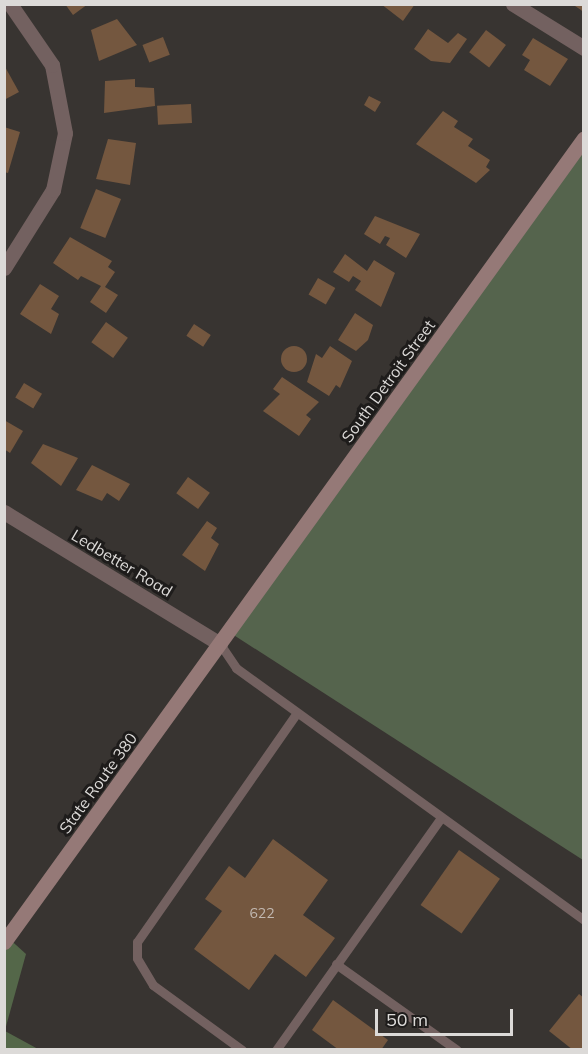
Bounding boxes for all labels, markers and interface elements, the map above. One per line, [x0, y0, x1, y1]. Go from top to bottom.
street label: South Detroit Street [337, 316, 439, 446]
street label: Ledbetter Road [68, 525, 176, 601]
street label: State Route 380 [55, 729, 141, 837]
house number: 622 [249, 905, 275, 921]
scale bar [378, 997, 516, 1035]
text: 50 m [386, 1008, 428, 1031]

